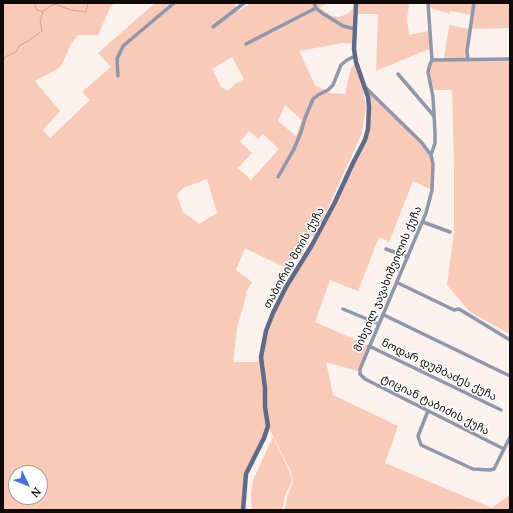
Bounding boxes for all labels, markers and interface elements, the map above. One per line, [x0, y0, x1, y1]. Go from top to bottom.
street label: მიხეილ ჯავახიშვილის ქუჩა [351, 204, 425, 354]
street label: თაბორის მთის ქუჩა [261, 205, 327, 311]
street label: ნოდარ დუმბაძეს ქუჩა [379, 336, 499, 404]
street label: ტიციან ტაბიძის ქუჩა [379, 372, 491, 438]
north arrow [8, 465, 48, 505]
text: N [28, 485, 45, 501]

